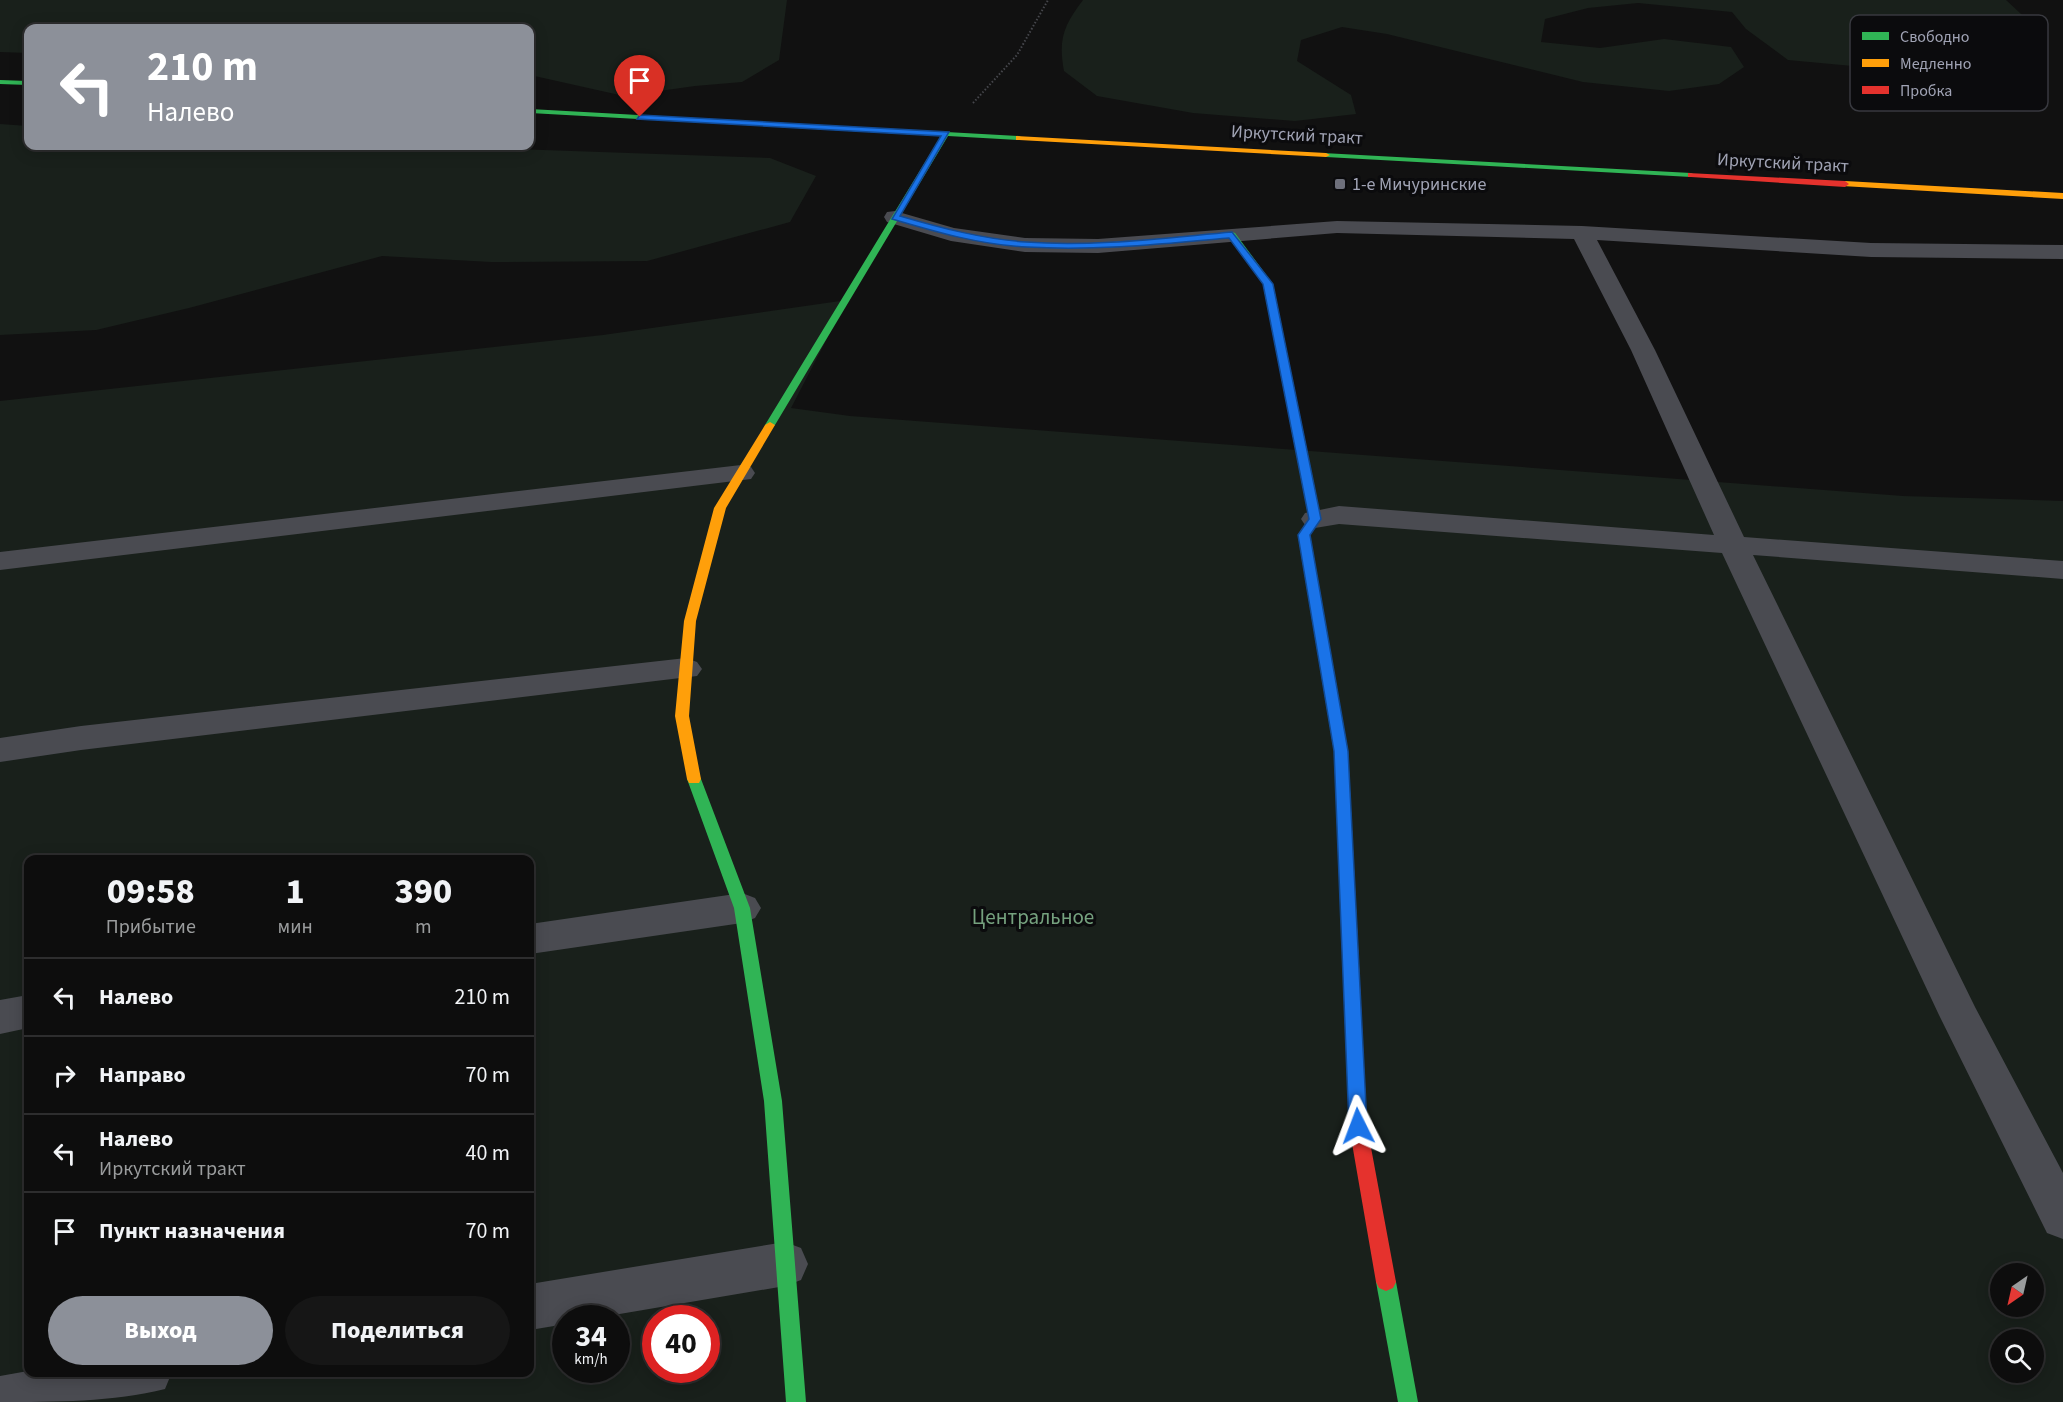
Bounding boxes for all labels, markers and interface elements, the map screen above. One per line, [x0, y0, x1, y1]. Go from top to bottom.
legend [1850, 15, 2048, 111]
text: Свободно [1900, 26, 1970, 48]
text: 210 m [147, 37, 258, 97]
icon: left [48, 48, 126, 126]
text: Медленно [1900, 53, 1971, 75]
pin [614, 55, 665, 117]
icon: arrive [623, 64, 656, 97]
text: Пробка [1900, 80, 1952, 102]
text: Налево [147, 93, 234, 132]
street label: Иркутский тракт [1230, 119, 1364, 151]
street label: Иркутский тракт [1716, 147, 1850, 179]
place label: 1-е Мичуринские [1352, 172, 1487, 197]
marker: 1-е Мичуринские [1333, 177, 1347, 191]
text: 09:58 [107, 866, 195, 917]
text: 1 [286, 866, 305, 917]
text: 390 [395, 866, 452, 917]
park label: Центральное [972, 902, 1094, 932]
text: Прибытие [106, 913, 196, 941]
text: мин [278, 913, 313, 941]
text: m [415, 913, 432, 941]
icon: left [48, 981, 81, 1014]
text: Налево [99, 981, 173, 1013]
text: 210 m [455, 981, 510, 1013]
icon: right [48, 1059, 81, 1092]
text: Направо [99, 1059, 186, 1091]
text: 70 m [465, 1059, 510, 1091]
position arrow [1326, 1094, 1390, 1158]
text: Налево [99, 1123, 173, 1155]
icon: left [48, 1137, 81, 1170]
text: 40 m [465, 1137, 510, 1169]
text: Иркутский тракт [99, 1155, 246, 1183]
icon: arrive [48, 1215, 81, 1248]
text: Пункт назначения [99, 1215, 285, 1247]
text: 70 m [465, 1215, 510, 1247]
north arrow [1990, 1263, 2044, 1317]
map controls [1990, 1263, 2044, 1383]
button: Выход [48, 1296, 273, 1365]
button: Поделиться [285, 1296, 510, 1365]
speed limit sign: 40 [642, 1305, 720, 1383]
text: 34 [575, 1315, 607, 1358]
button: search [1990, 1329, 2044, 1383]
text: km/h [574, 1349, 608, 1370]

